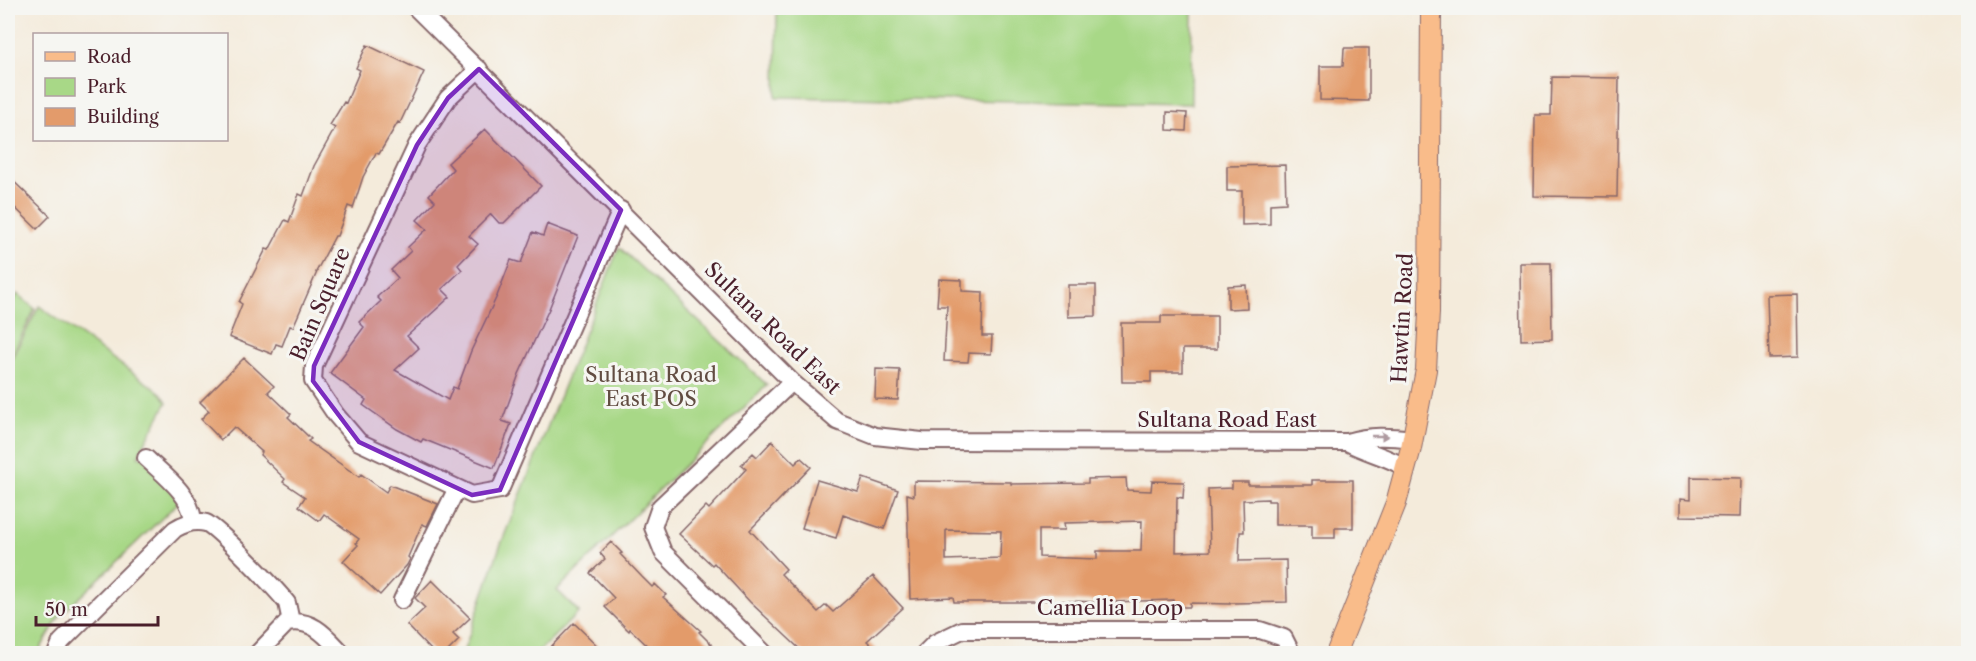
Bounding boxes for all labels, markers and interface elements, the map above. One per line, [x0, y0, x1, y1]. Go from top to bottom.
legend [33, 33, 228, 141]
text: Road [87, 46, 132, 68]
text: Park [87, 76, 128, 98]
text: Building [87, 106, 159, 128]
street label: Bain Square [285, 244, 355, 364]
street label: Hawtin Road [1386, 252, 1418, 384]
street label: Sultana Road East [700, 257, 847, 400]
park label: Sultana Road East POS [585, 362, 717, 411]
street label: Sultana Road East [1137, 407, 1317, 432]
one-way arrow [1370, 431, 1389, 441]
scale bar [36, 589, 158, 627]
street label: Camellia Loop [1037, 595, 1183, 620]
text: 50 m [45, 599, 88, 621]

